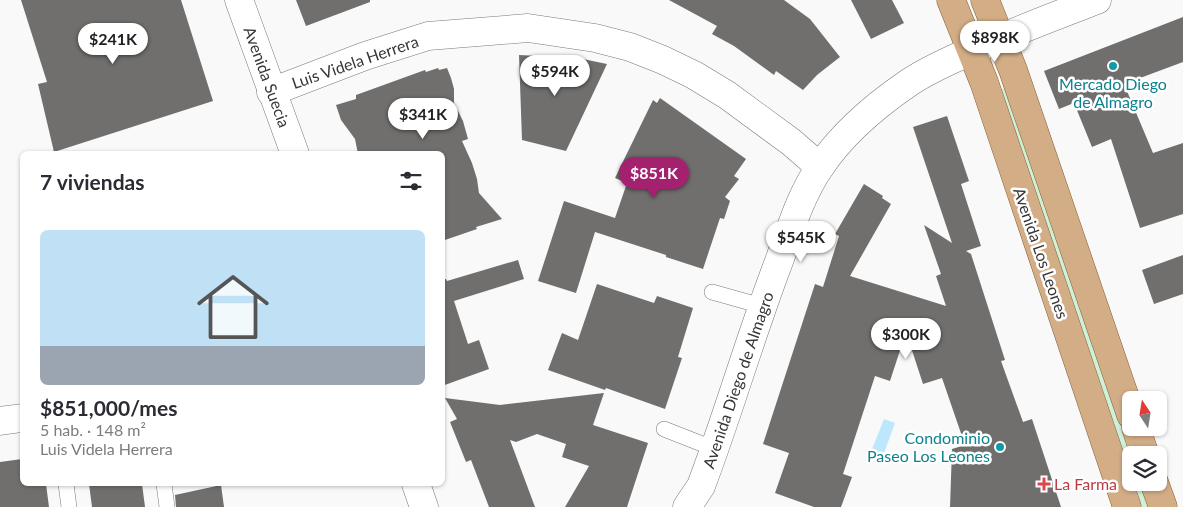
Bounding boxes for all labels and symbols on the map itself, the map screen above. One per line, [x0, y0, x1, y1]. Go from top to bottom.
pin: $898K [960, 20, 1030, 63]
pin: $241K [78, 22, 148, 65]
street label: Avenida Suecia [240, 24, 294, 130]
street label: Luis Videla Herrera [289, 31, 421, 92]
pin: $594K [520, 54, 590, 97]
marker: Mercado Diego de Almagro [1107, 60, 1119, 72]
place label: Mercado Diego de Almagro [1059, 74, 1167, 111]
pin: $341K [388, 98, 458, 140]
pin: $851K [619, 156, 689, 199]
street label: Avenida Los Leones [1010, 185, 1073, 321]
pin: $545K [766, 220, 836, 263]
street label: Avenida Diego de Almagro [698, 289, 777, 471]
pin: $300K [871, 318, 941, 360]
north arrow [1122, 391, 1168, 436]
place label: Condominio Paseo Los Leones [867, 428, 990, 465]
marker: Condominio Paseo Los Leones [994, 441, 1006, 453]
place label: La Farma [1054, 474, 1117, 493]
marker: La Farma [1038, 478, 1050, 490]

